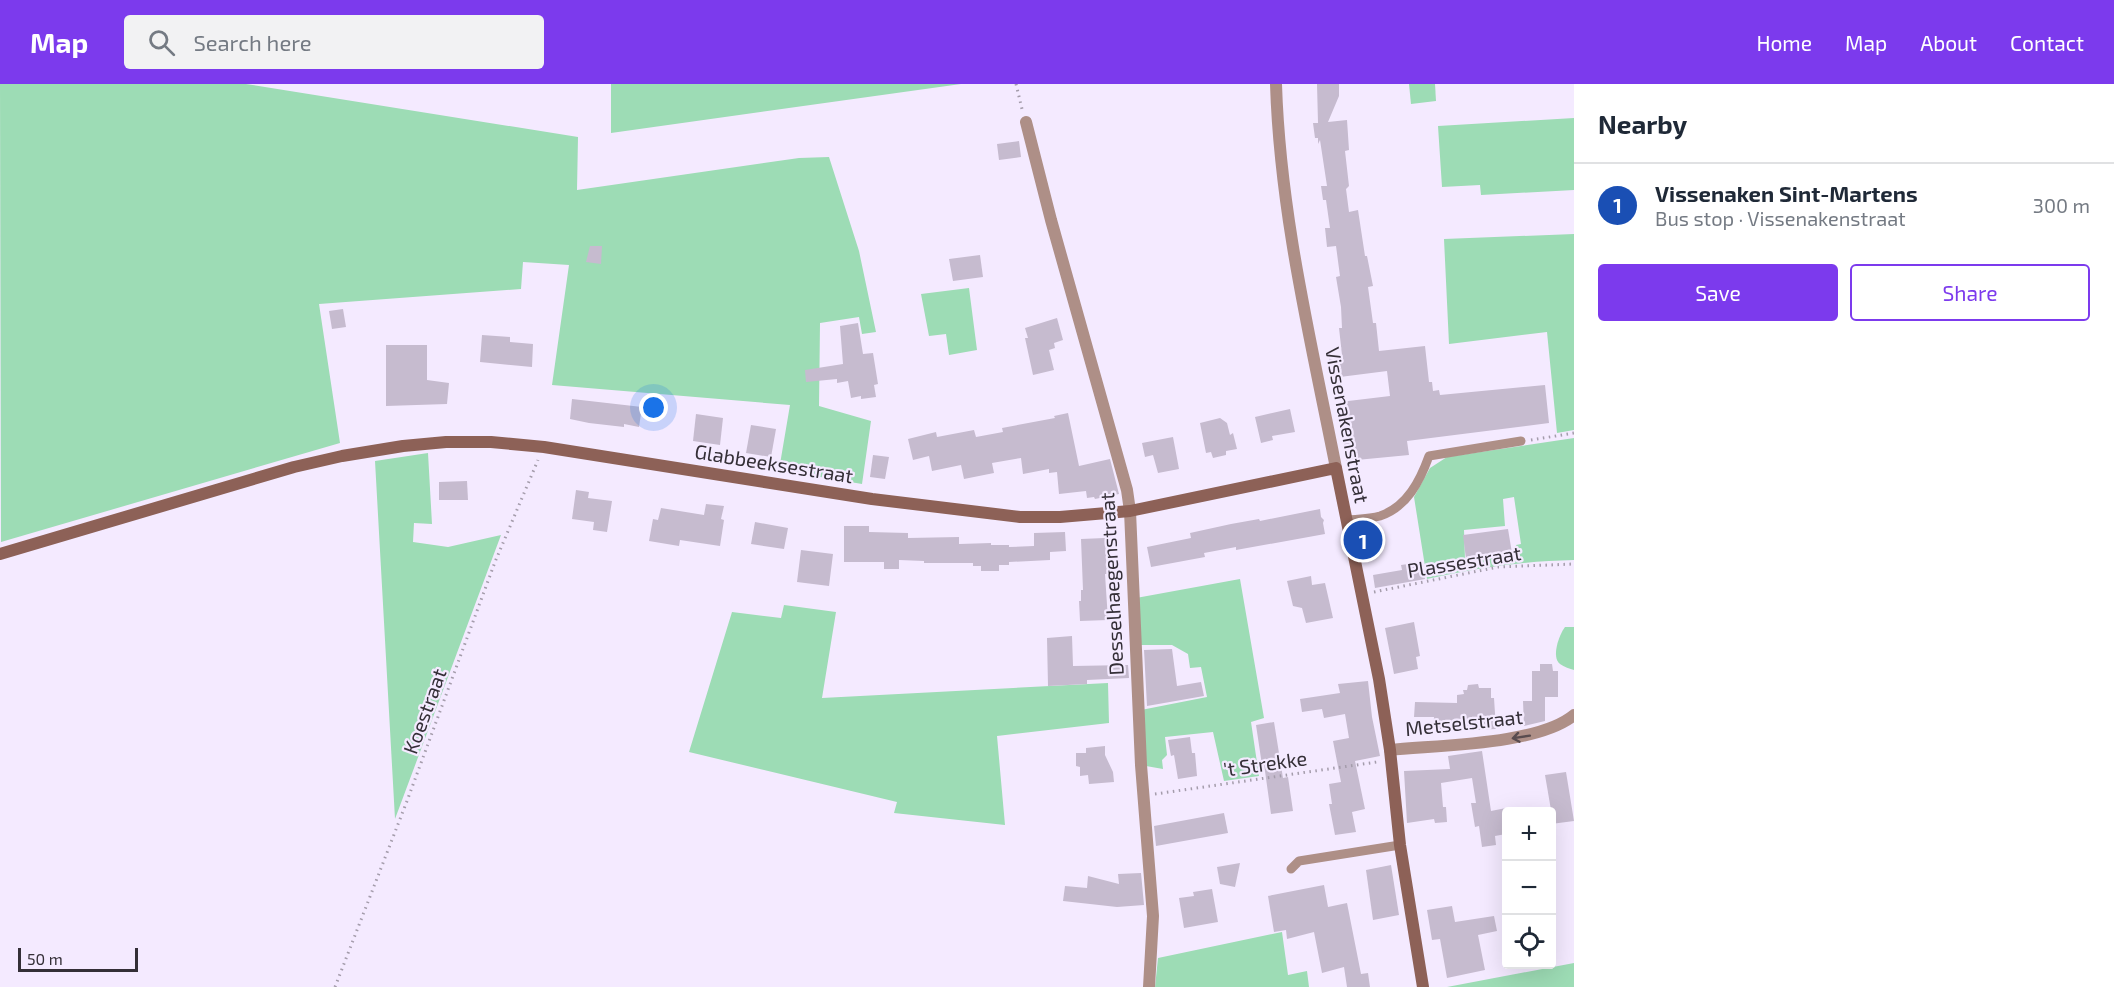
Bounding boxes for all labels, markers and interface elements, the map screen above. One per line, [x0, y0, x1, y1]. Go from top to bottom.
search box [124, 15, 544, 69]
text: Map [30, 25, 88, 59]
icon: search [145, 26, 178, 59]
text: Search here [193, 29, 312, 55]
text: Home [1756, 30, 1812, 55]
text: Map [1845, 30, 1887, 55]
text: About [1920, 30, 1977, 55]
text: Contact [2010, 30, 2084, 55]
text: Nearby [1598, 108, 1687, 139]
text: Vissenaken Sint-Martens [1655, 180, 1918, 206]
text: 1 [1613, 193, 1622, 217]
text: 300 m [2033, 193, 2090, 217]
text: Bus stop · Vissenakenstraat [1655, 206, 1906, 230]
button: Save [1598, 264, 1838, 321]
button: Share [1850, 264, 2090, 321]
street label: Vissenakenstraat [1321, 345, 1375, 505]
your location [639, 393, 668, 422]
street label: Glabbeeksestraat [693, 439, 855, 487]
street label: Desselhaegenstraat [1094, 492, 1128, 676]
pin: 1 [1344, 518, 1382, 562]
street label: Plassestraat [1405, 540, 1523, 582]
street label: Koestraat [397, 665, 451, 757]
street label: Metselstraat [1404, 704, 1524, 740]
one-way arrow [1511, 731, 1531, 742]
street label: 't Strekke [1222, 745, 1308, 781]
map controls [1502, 807, 1556, 969]
button: + [1502, 807, 1556, 861]
button: − [1502, 861, 1556, 915]
button: locate [1502, 915, 1556, 969]
scale bar [18, 945, 138, 972]
text: 50 m [27, 949, 63, 968]

